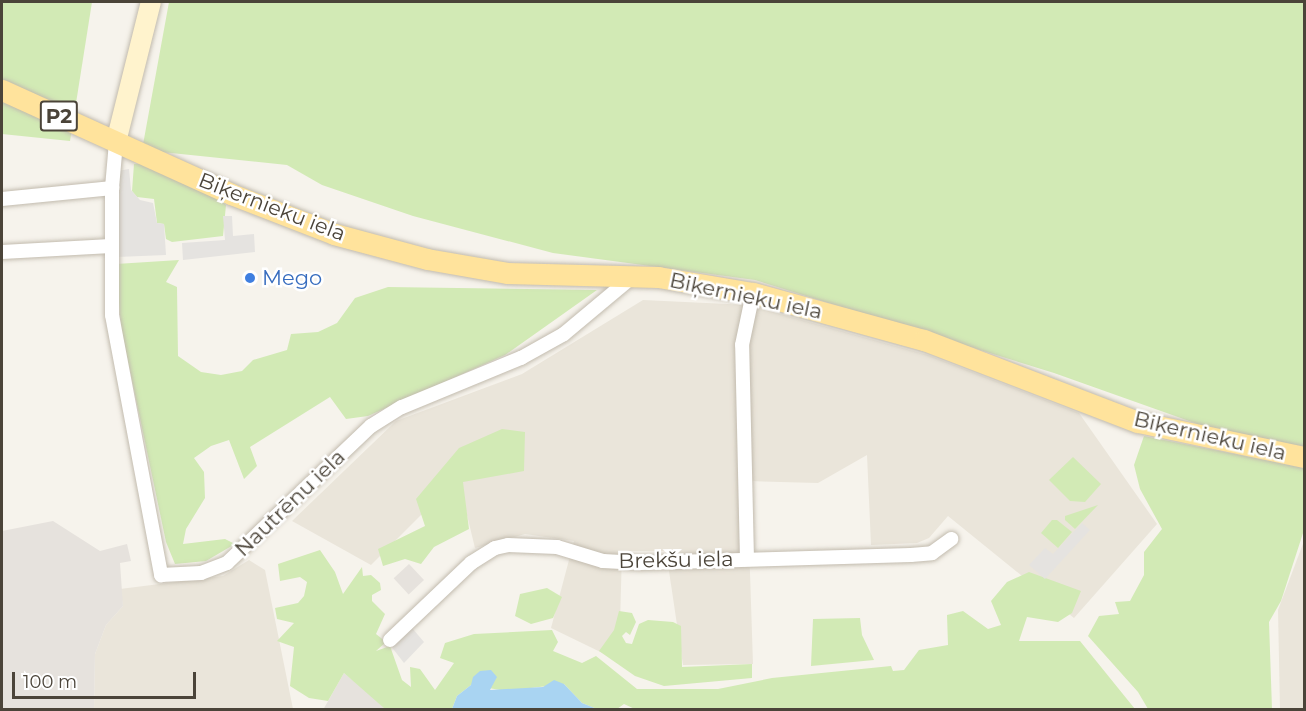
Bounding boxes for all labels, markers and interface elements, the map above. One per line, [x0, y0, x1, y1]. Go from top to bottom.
road number: P2 [40, 99, 78, 133]
street label: Biķernieku iela [195, 167, 349, 247]
place label: Mego [262, 265, 322, 291]
street label: Biķernieku iela [667, 268, 825, 324]
marker: Mego [243, 271, 257, 285]
street label: Biķernieku iela [1131, 406, 1289, 466]
street label: Nautrēnu iela [230, 444, 350, 562]
street label: Brekšu iela [618, 546, 734, 574]
scale bar [15, 660, 200, 698]
text: 100 m [23, 671, 77, 693]

